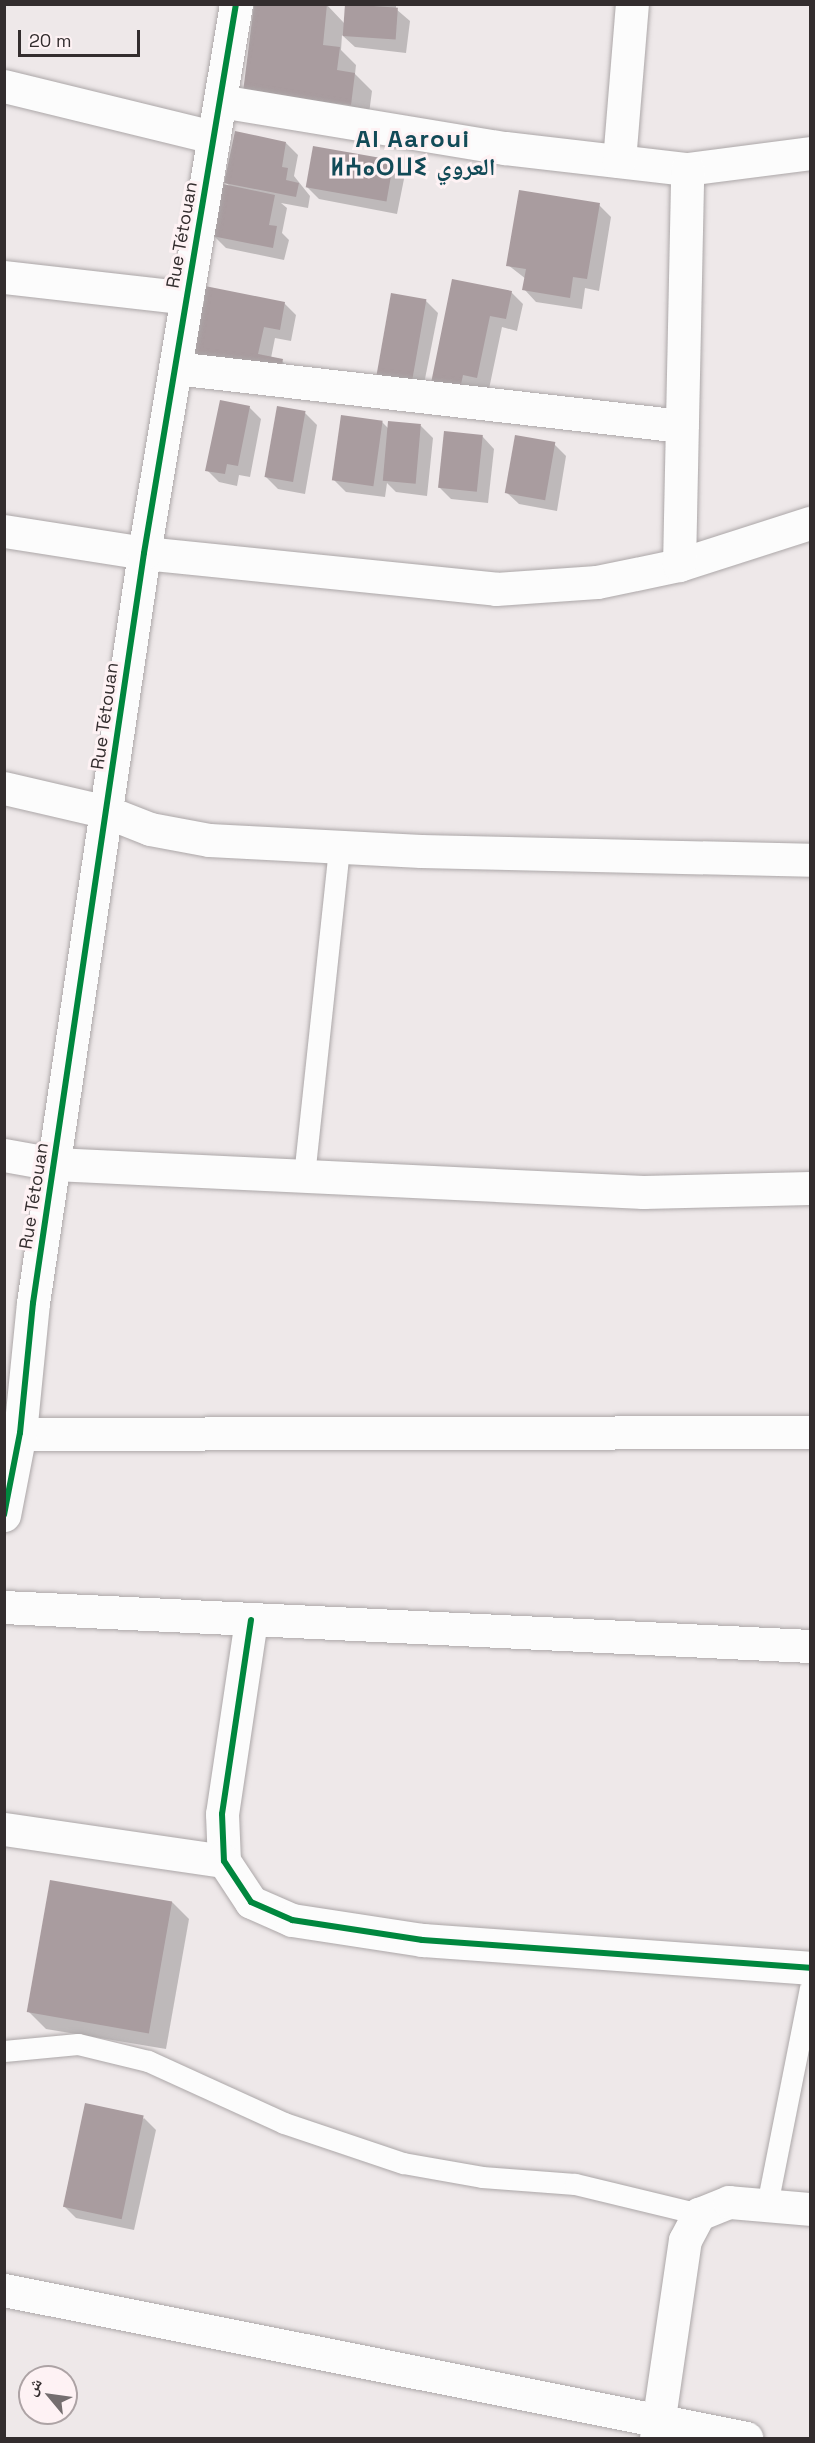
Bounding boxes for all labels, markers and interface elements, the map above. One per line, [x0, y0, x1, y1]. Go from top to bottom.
scale bar [21, 18, 142, 56]
text: 20 m [29, 29, 72, 52]
district label: Al Aaroui ⵍⵄⴰⵔⵡⵉ العروي [336, 125, 490, 181]
street label: Rue Tétouan [162, 180, 202, 290]
street label: Rue Tétouan [87, 661, 123, 771]
street label: Rue Tétouan [15, 1141, 53, 1251]
north arrow [18, 2365, 78, 2425]
text: ش [20, 2374, 47, 2400]

